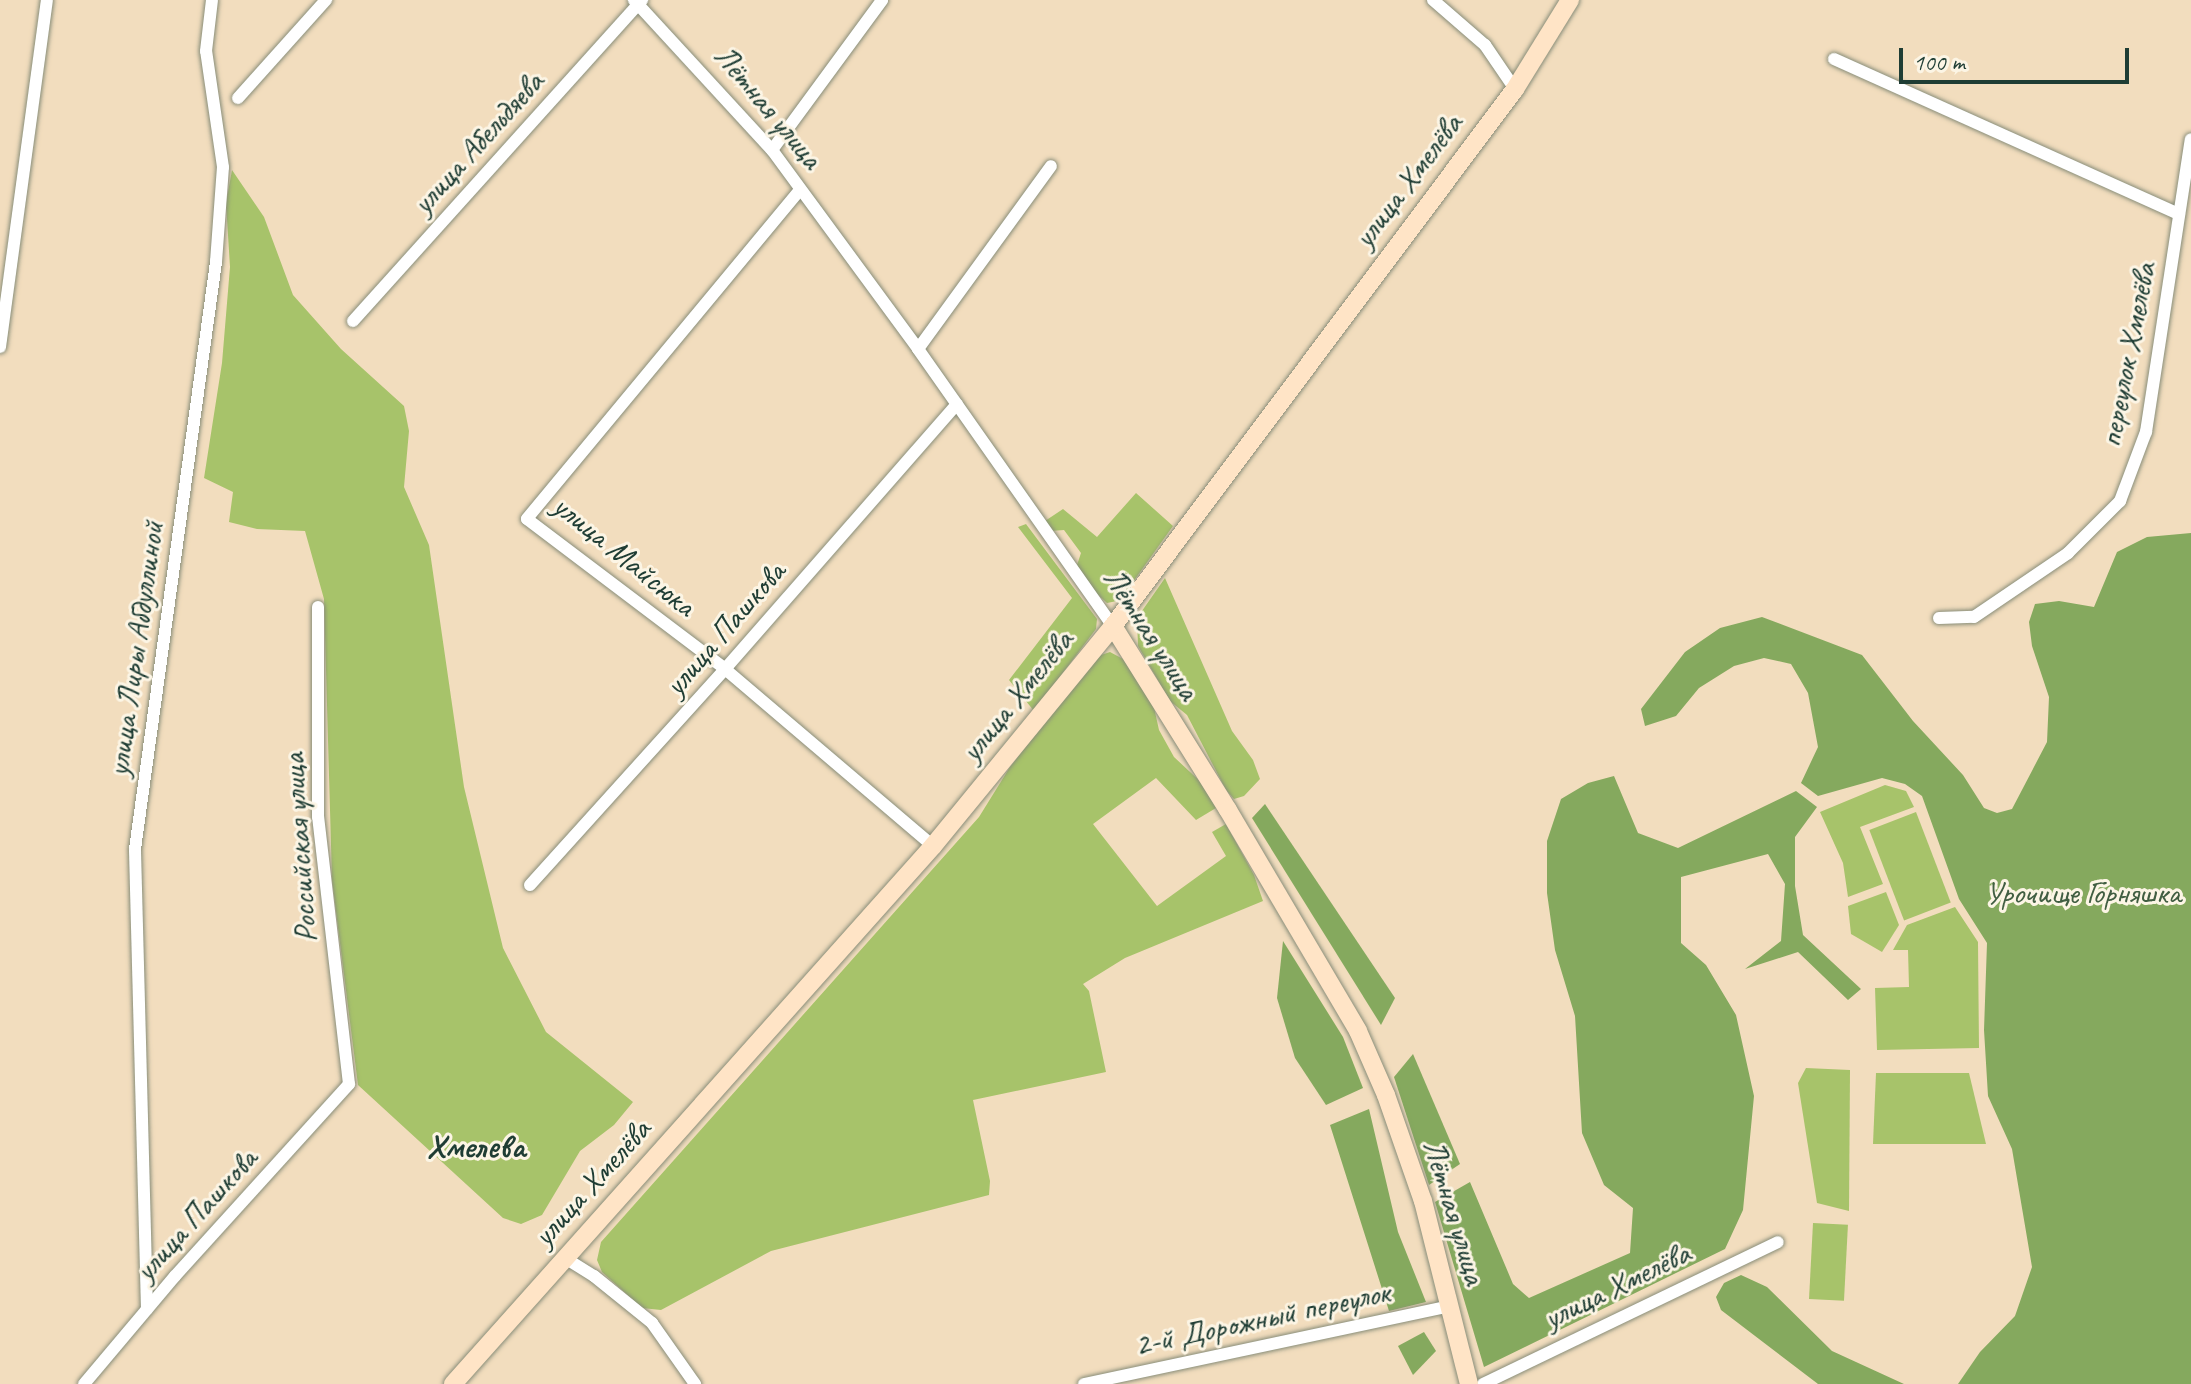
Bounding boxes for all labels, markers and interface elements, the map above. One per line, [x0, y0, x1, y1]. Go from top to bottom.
scale bar [1903, 32, 2133, 82]
street label: Лётная улица [705, 37, 831, 177]
text: 100 m [1913, 47, 1965, 77]
street label: улица Абельдяева [404, 63, 552, 223]
street label: улица Хмелёва [1346, 107, 1470, 255]
street label: переулок Хмелёва [2092, 261, 2164, 449]
street label: улица Майсюка [545, 487, 703, 625]
street label: улица Лиры Абдуллиной [99, 520, 173, 778]
street label: улица Пашкова [656, 553, 794, 705]
street label: Лётная улица [1094, 560, 1208, 708]
street label: улица Хмелёва [953, 623, 1081, 769]
street label: Российская улица [274, 751, 326, 945]
park label: Урочище Горняшка [1985, 874, 2181, 912]
street label: улица Хмелёва [525, 1112, 659, 1254]
district label: Хмелева [427, 1126, 525, 1166]
street label: Лётная улица [1414, 1134, 1494, 1290]
street label: улица Пашкова [126, 1140, 266, 1290]
street label: улица Хмелёва [1538, 1234, 1696, 1338]
street label: 2-й Дорожный переулок [1131, 1273, 1393, 1365]

